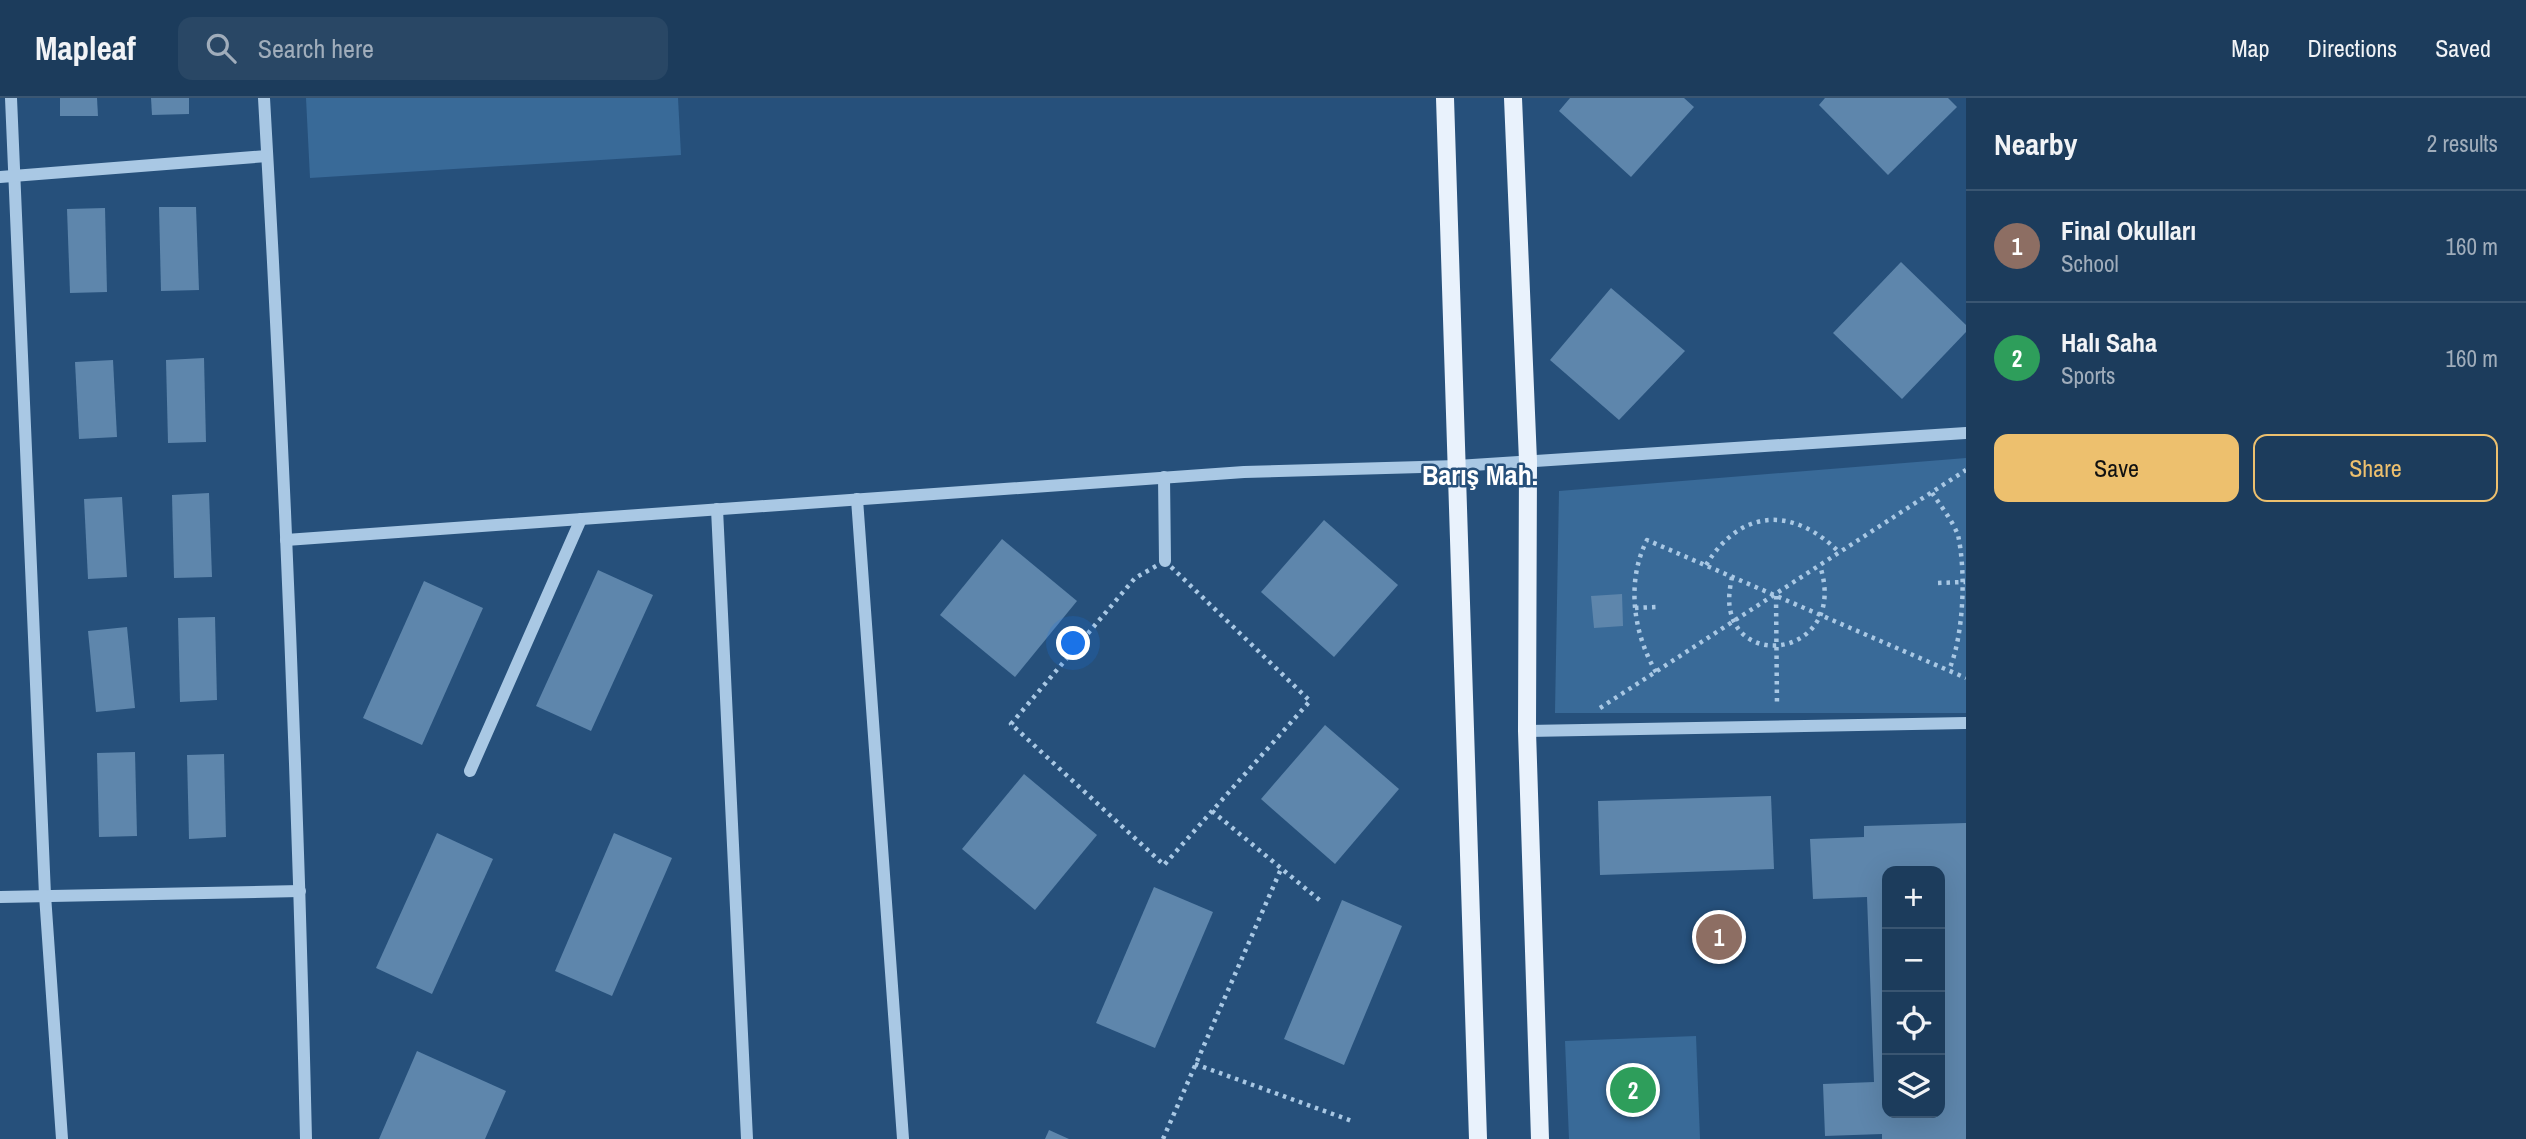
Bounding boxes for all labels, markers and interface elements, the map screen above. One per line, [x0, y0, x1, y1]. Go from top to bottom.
search box [178, 17, 668, 80]
text: Mapleaf [35, 26, 136, 70]
icon: search [202, 29, 240, 67]
text: Search here [258, 31, 374, 66]
text: Map [2231, 32, 2269, 64]
text: Directions [2307, 32, 2397, 64]
text: Saved [2435, 32, 2491, 64]
text: Nearby [1994, 124, 2077, 164]
text: 2 results [2427, 128, 2498, 159]
text: Final Okulları [2061, 213, 2196, 248]
text: 1 [2012, 231, 2022, 262]
text: 160 m [2446, 231, 2498, 262]
text: School [2061, 248, 2119, 279]
text: Halı Saha [2061, 325, 2157, 360]
text: 2 [2012, 343, 2022, 374]
text: 160 m [2446, 343, 2498, 374]
text: Sports [2061, 360, 2116, 391]
button: Save [1994, 434, 2239, 502]
button: Share [2253, 434, 2498, 502]
district label: Barış Mah. [1422, 456, 1538, 494]
your location [1056, 626, 1090, 660]
map controls [1882, 866, 1945, 1118]
button: + [1882, 866, 1945, 929]
pin: 1 [1696, 911, 1742, 963]
button: − [1882, 929, 1945, 992]
button: locate [1882, 992, 1945, 1055]
button: layers [1882, 1055, 1945, 1118]
pin: 2 [1610, 1064, 1656, 1116]

